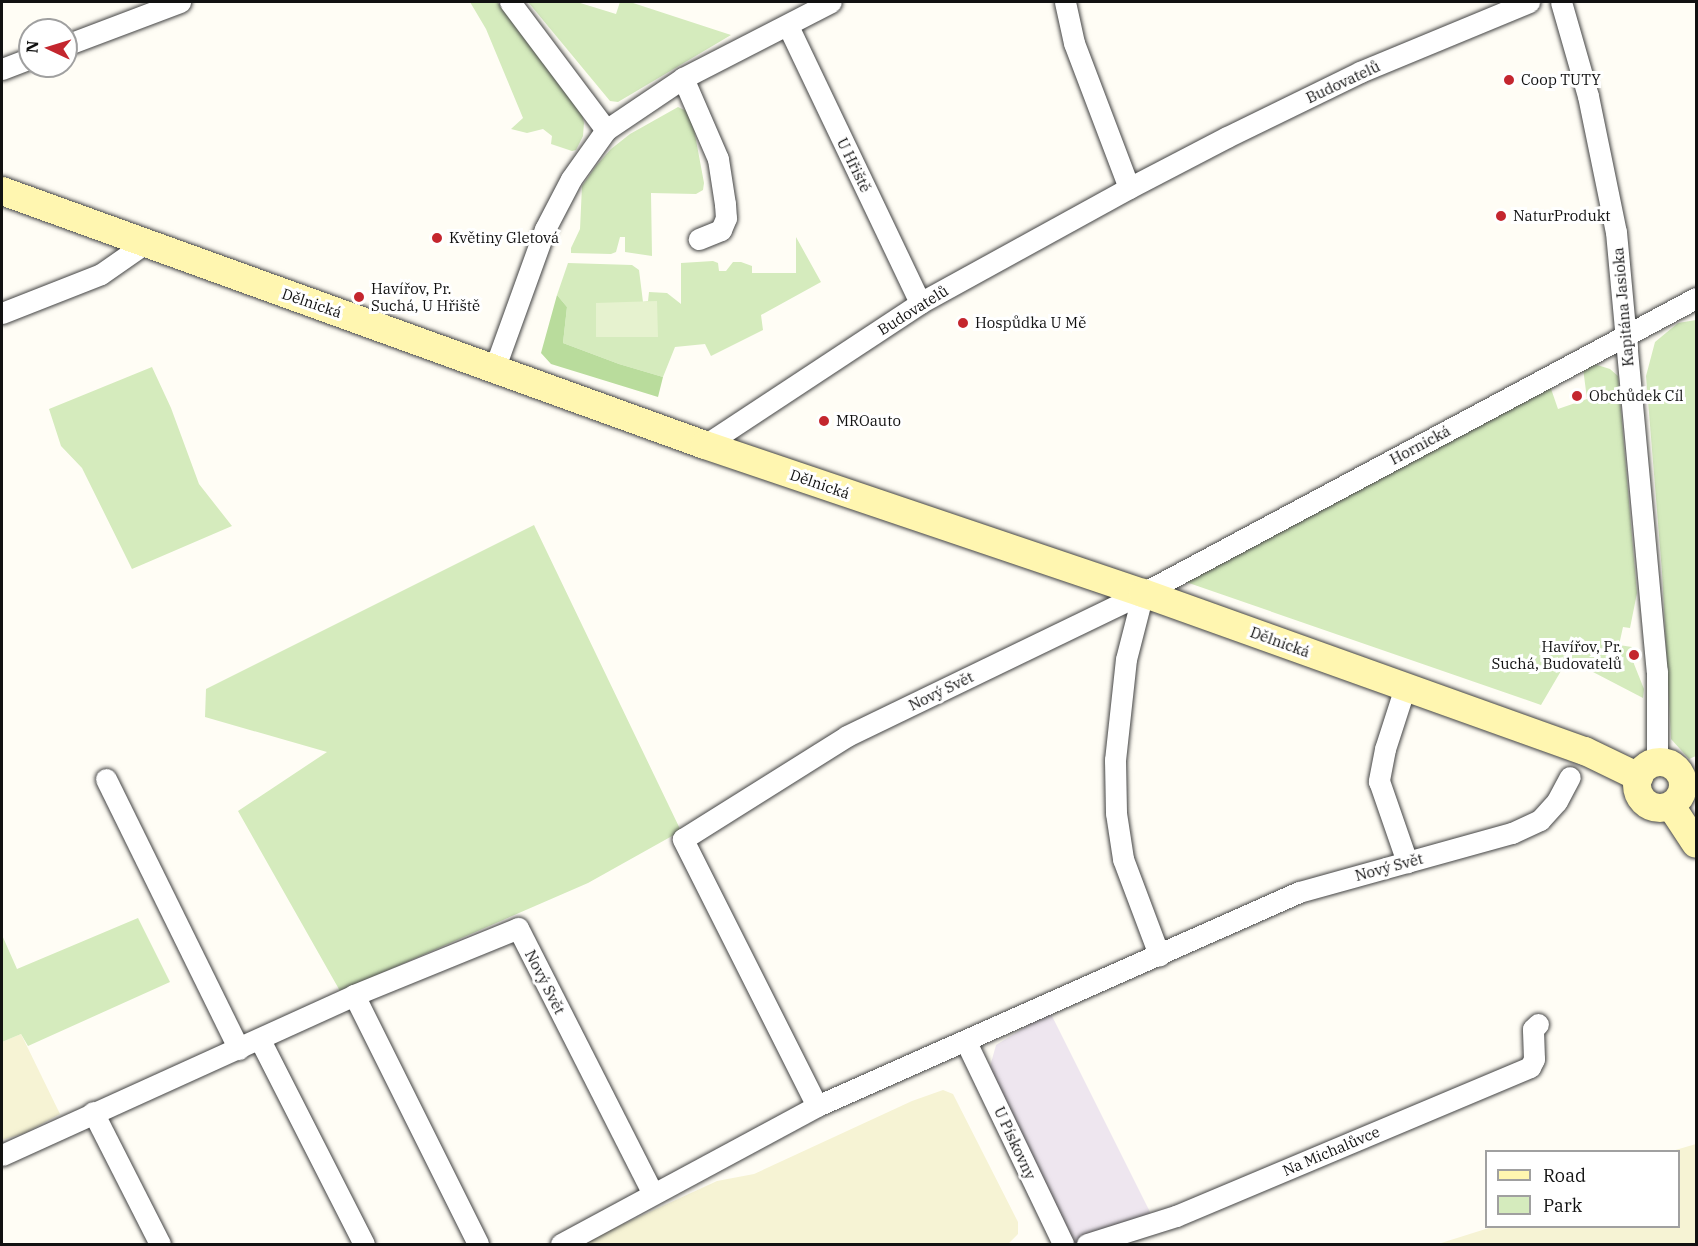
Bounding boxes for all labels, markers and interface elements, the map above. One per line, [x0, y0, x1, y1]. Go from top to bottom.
north arrow [18, 18, 78, 78]
text: N [22, 40, 42, 54]
street label: Budovatelů [1303, 57, 1383, 107]
place label: Coop TUTY [1521, 71, 1601, 89]
marker: Coop TUTY [1502, 73, 1516, 87]
street label: U Hřiště [833, 135, 875, 195]
place label: NaturProdukt [1513, 207, 1611, 225]
marker: NaturProdukt [1494, 209, 1508, 223]
place label: Květiny Gletová [449, 229, 559, 247]
marker: Květiny Gletová [430, 231, 444, 245]
street label: Kapitána Jasioka [1609, 247, 1637, 367]
place label: Havířov, Pr. Suchá, U Hřiště [371, 279, 480, 314]
street label: Budovatelů [874, 281, 952, 339]
street label: Dělnická [280, 284, 344, 322]
marker: Havířov, Pr. Suchá, U Hřiště [352, 290, 366, 304]
place label: Hospůdka U Mě [975, 314, 1086, 332]
marker: Hospůdka U Mě [956, 316, 970, 330]
place label: Obchůdek Cíl [1589, 387, 1684, 405]
marker: Obchůdek Cíl [1570, 389, 1584, 403]
place label: MROauto [836, 412, 901, 430]
marker: MROauto [817, 414, 831, 428]
street label: Hornická [1387, 422, 1453, 468]
street label: Dělnická [788, 465, 852, 503]
street label: Dělnická [1248, 623, 1312, 661]
place label: Havířov, Pr. Suchá, Budovatelů [1492, 637, 1622, 672]
marker: Havířov, Pr. Suchá, Budovatelů [1627, 648, 1641, 662]
street label: Nový Svět [906, 668, 976, 714]
street label: Nový Svět [1353, 849, 1425, 885]
street label: Nový Svět [521, 947, 569, 1017]
street label: U Pískovny [990, 1104, 1040, 1182]
street label: Na Michalůvce [1280, 1122, 1382, 1180]
legend [1485, 1150, 1680, 1228]
text: Road [1543, 1164, 1586, 1187]
text: Park [1543, 1194, 1582, 1217]

